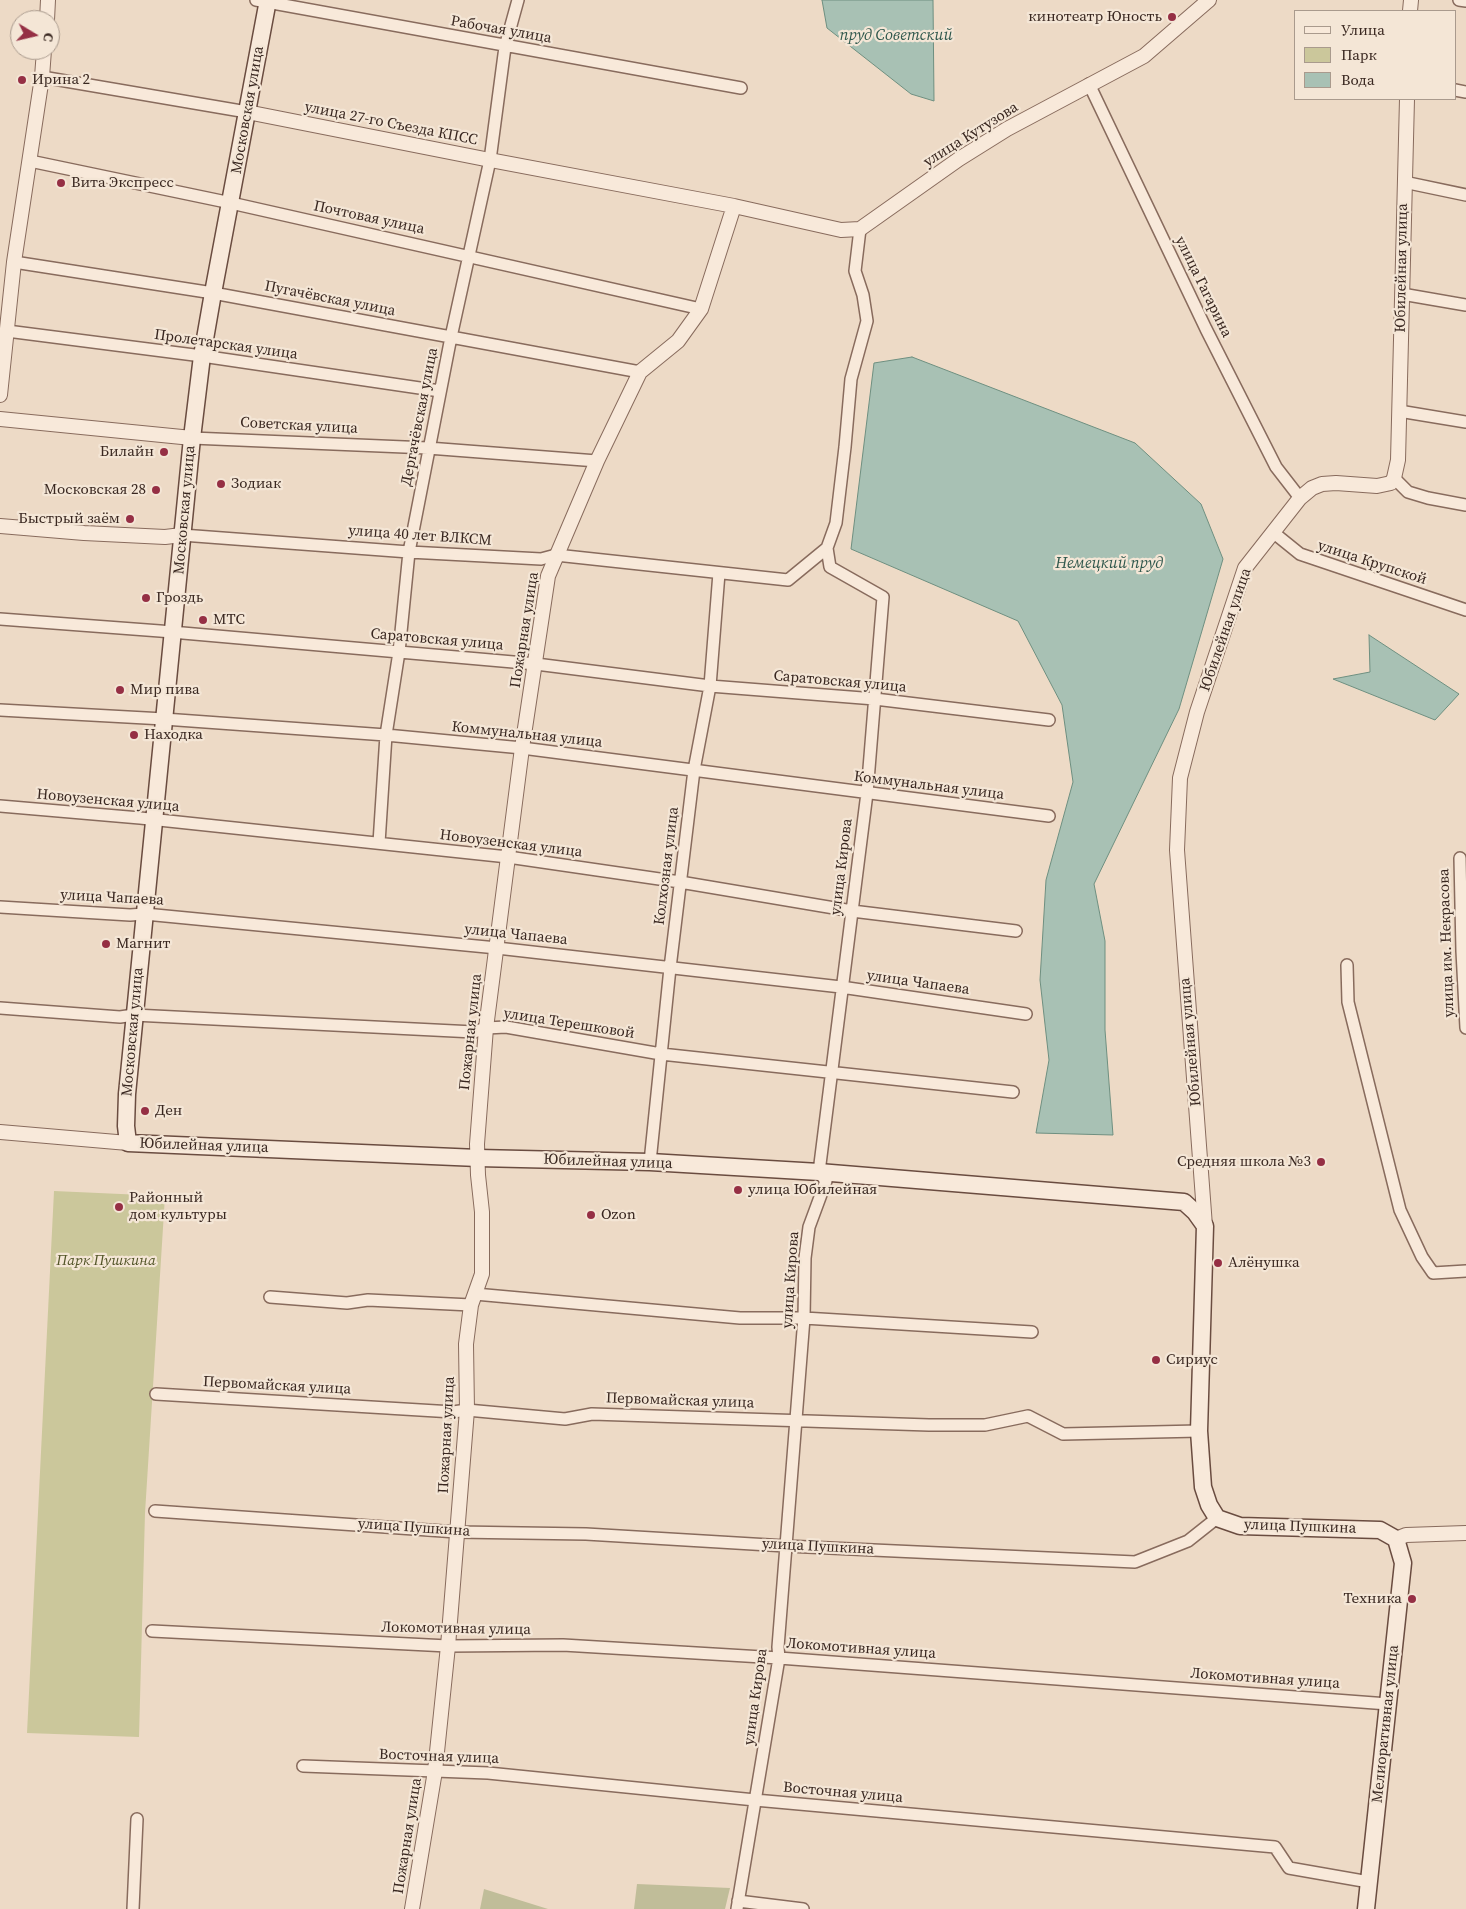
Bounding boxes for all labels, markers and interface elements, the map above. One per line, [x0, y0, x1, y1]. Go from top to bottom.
place label: кинотеатр Юность [1028, 8, 1162, 26]
north arrow [10, 10, 60, 60]
legend [1294, 10, 1456, 100]
marker: кинотеатр Юность [1166, 11, 1178, 23]
street label: Рабочая улица [449, 12, 553, 48]
text: Улица [1341, 19, 1385, 40]
water label: пруд Советский [839, 26, 953, 46]
text: С [38, 31, 59, 43]
text: Парк [1341, 44, 1377, 65]
street label: Московская улица [228, 45, 268, 175]
text: Вода [1341, 69, 1375, 90]
place label: Ирина 2 [32, 71, 90, 89]
marker: Ирина 2 [16, 74, 28, 86]
street label: улица 27-го Съезда КПСС [303, 98, 479, 150]
street label: улица Кутузова [920, 99, 1022, 171]
place label: Вита Экспресс [71, 174, 174, 192]
marker: Вита Экспресс [55, 177, 67, 189]
street label: Почтовая улица [312, 197, 426, 239]
street label: Юбилейная улица [1392, 203, 1412, 333]
street label: улица Гагарина [1171, 233, 1235, 341]
street label: Пугачёвская улица [263, 277, 397, 321]
street label: Пролетарская улица [153, 326, 299, 364]
street label: Дергачёвская улица [398, 346, 442, 488]
street label: Советская улица [240, 414, 358, 438]
place label: Билайн [100, 443, 154, 461]
street label: Московская улица [170, 445, 200, 575]
marker: Билайн [158, 446, 170, 458]
place label: Зодиак [231, 475, 281, 493]
marker: Зодиак [215, 478, 227, 490]
place label: Московская 28 [44, 481, 146, 499]
marker: Московская 28 [150, 484, 162, 496]
place label: Быстрый заём [18, 510, 120, 528]
marker: Быстрый заём [124, 513, 136, 525]
street label: улица 40 лет ВЛКСМ [348, 522, 492, 550]
street label: улица Крупской [1315, 537, 1429, 589]
water label: Немецкий пруд [1055, 554, 1163, 574]
street label: Юбилейная улица [1196, 566, 1256, 694]
street label: Пожарная улица [507, 571, 543, 689]
place label: Гроздь [156, 589, 203, 607]
marker: Гроздь [140, 592, 152, 604]
place label: МТС [213, 611, 245, 629]
marker: МТС [197, 614, 209, 626]
street label: Саратовская улица [370, 625, 504, 655]
street label: Саратовская улица [773, 667, 907, 697]
place label: Мир пива [130, 681, 200, 699]
marker: Мир пива [114, 684, 126, 696]
street label: Коммунальная улица [451, 718, 603, 752]
place label: Находка [144, 726, 203, 744]
marker: Находка [128, 729, 140, 741]
street label: Коммунальная улица [853, 768, 1005, 804]
street label: Новоузенская улица [36, 786, 180, 816]
street label: Колхозная улица [651, 806, 683, 926]
street label: улица Кирова [827, 818, 857, 916]
street label: Новоузенская улица [439, 826, 583, 862]
street label: улица им. Некрасова [1435, 868, 1459, 1018]
street label: улица Чапаева [60, 886, 164, 910]
street label: улица Чапаева [464, 921, 568, 949]
place label: Магнит [116, 935, 170, 953]
marker: Магнит [100, 938, 112, 950]
street label: Московская улица [118, 967, 148, 1097]
street label: улица Чапаева [865, 967, 971, 999]
street label: Пожарная улица [456, 973, 486, 1091]
street label: Юбилейная улица [1176, 977, 1206, 1107]
street label: улица Терешковой [502, 1005, 636, 1043]
place label: Ден [155, 1102, 182, 1120]
marker: Ден [139, 1105, 151, 1117]
street label: Юбилейная улица [139, 1135, 269, 1157]
street label: Юбилейная улица [543, 1151, 673, 1173]
place label: Средняя школа №3 [1177, 1153, 1311, 1171]
marker: Средняя школа №3 [1315, 1156, 1327, 1168]
place label: улица Юбилейная [748, 1181, 877, 1199]
marker: улица Юбилейная [732, 1184, 744, 1196]
place label: Районный дом культуры [129, 1189, 227, 1224]
marker: Районный дом культуры [113, 1201, 125, 1213]
place label: Ozon [601, 1206, 636, 1224]
marker: Ozon [585, 1209, 597, 1221]
street label: улица Кирова [779, 1231, 803, 1329]
park label: Парк Пушкина [56, 1252, 156, 1270]
place label: Алёнушка [1228, 1254, 1300, 1272]
marker: Алёнушка [1212, 1257, 1224, 1269]
place label: Сириус [1166, 1351, 1218, 1369]
marker: Сириус [1150, 1354, 1162, 1366]
street label: Первомайская улица [202, 1373, 352, 1399]
street label: Пожарная улица [435, 1376, 459, 1494]
street label: Первомайская улица [605, 1389, 755, 1413]
street label: улица Пушкина [357, 1515, 471, 1541]
street label: улица Пушкина [1243, 1516, 1357, 1538]
street label: улица Пушкина [761, 1535, 875, 1559]
place label: Техника [1344, 1590, 1402, 1608]
marker: Техника [1406, 1593, 1418, 1605]
street label: Локомотивная улица [381, 1619, 531, 1639]
street label: Локомотивная улица [786, 1635, 936, 1663]
street label: Мелиоративная улица [1369, 1644, 1403, 1804]
street label: улица Кирова [740, 1648, 772, 1746]
street label: Локомотивная улица [1190, 1665, 1340, 1693]
street label: Восточная улица [379, 1746, 499, 1768]
street label: Пожарная улица [390, 1777, 426, 1895]
street label: Восточная улица [782, 1779, 904, 1807]

